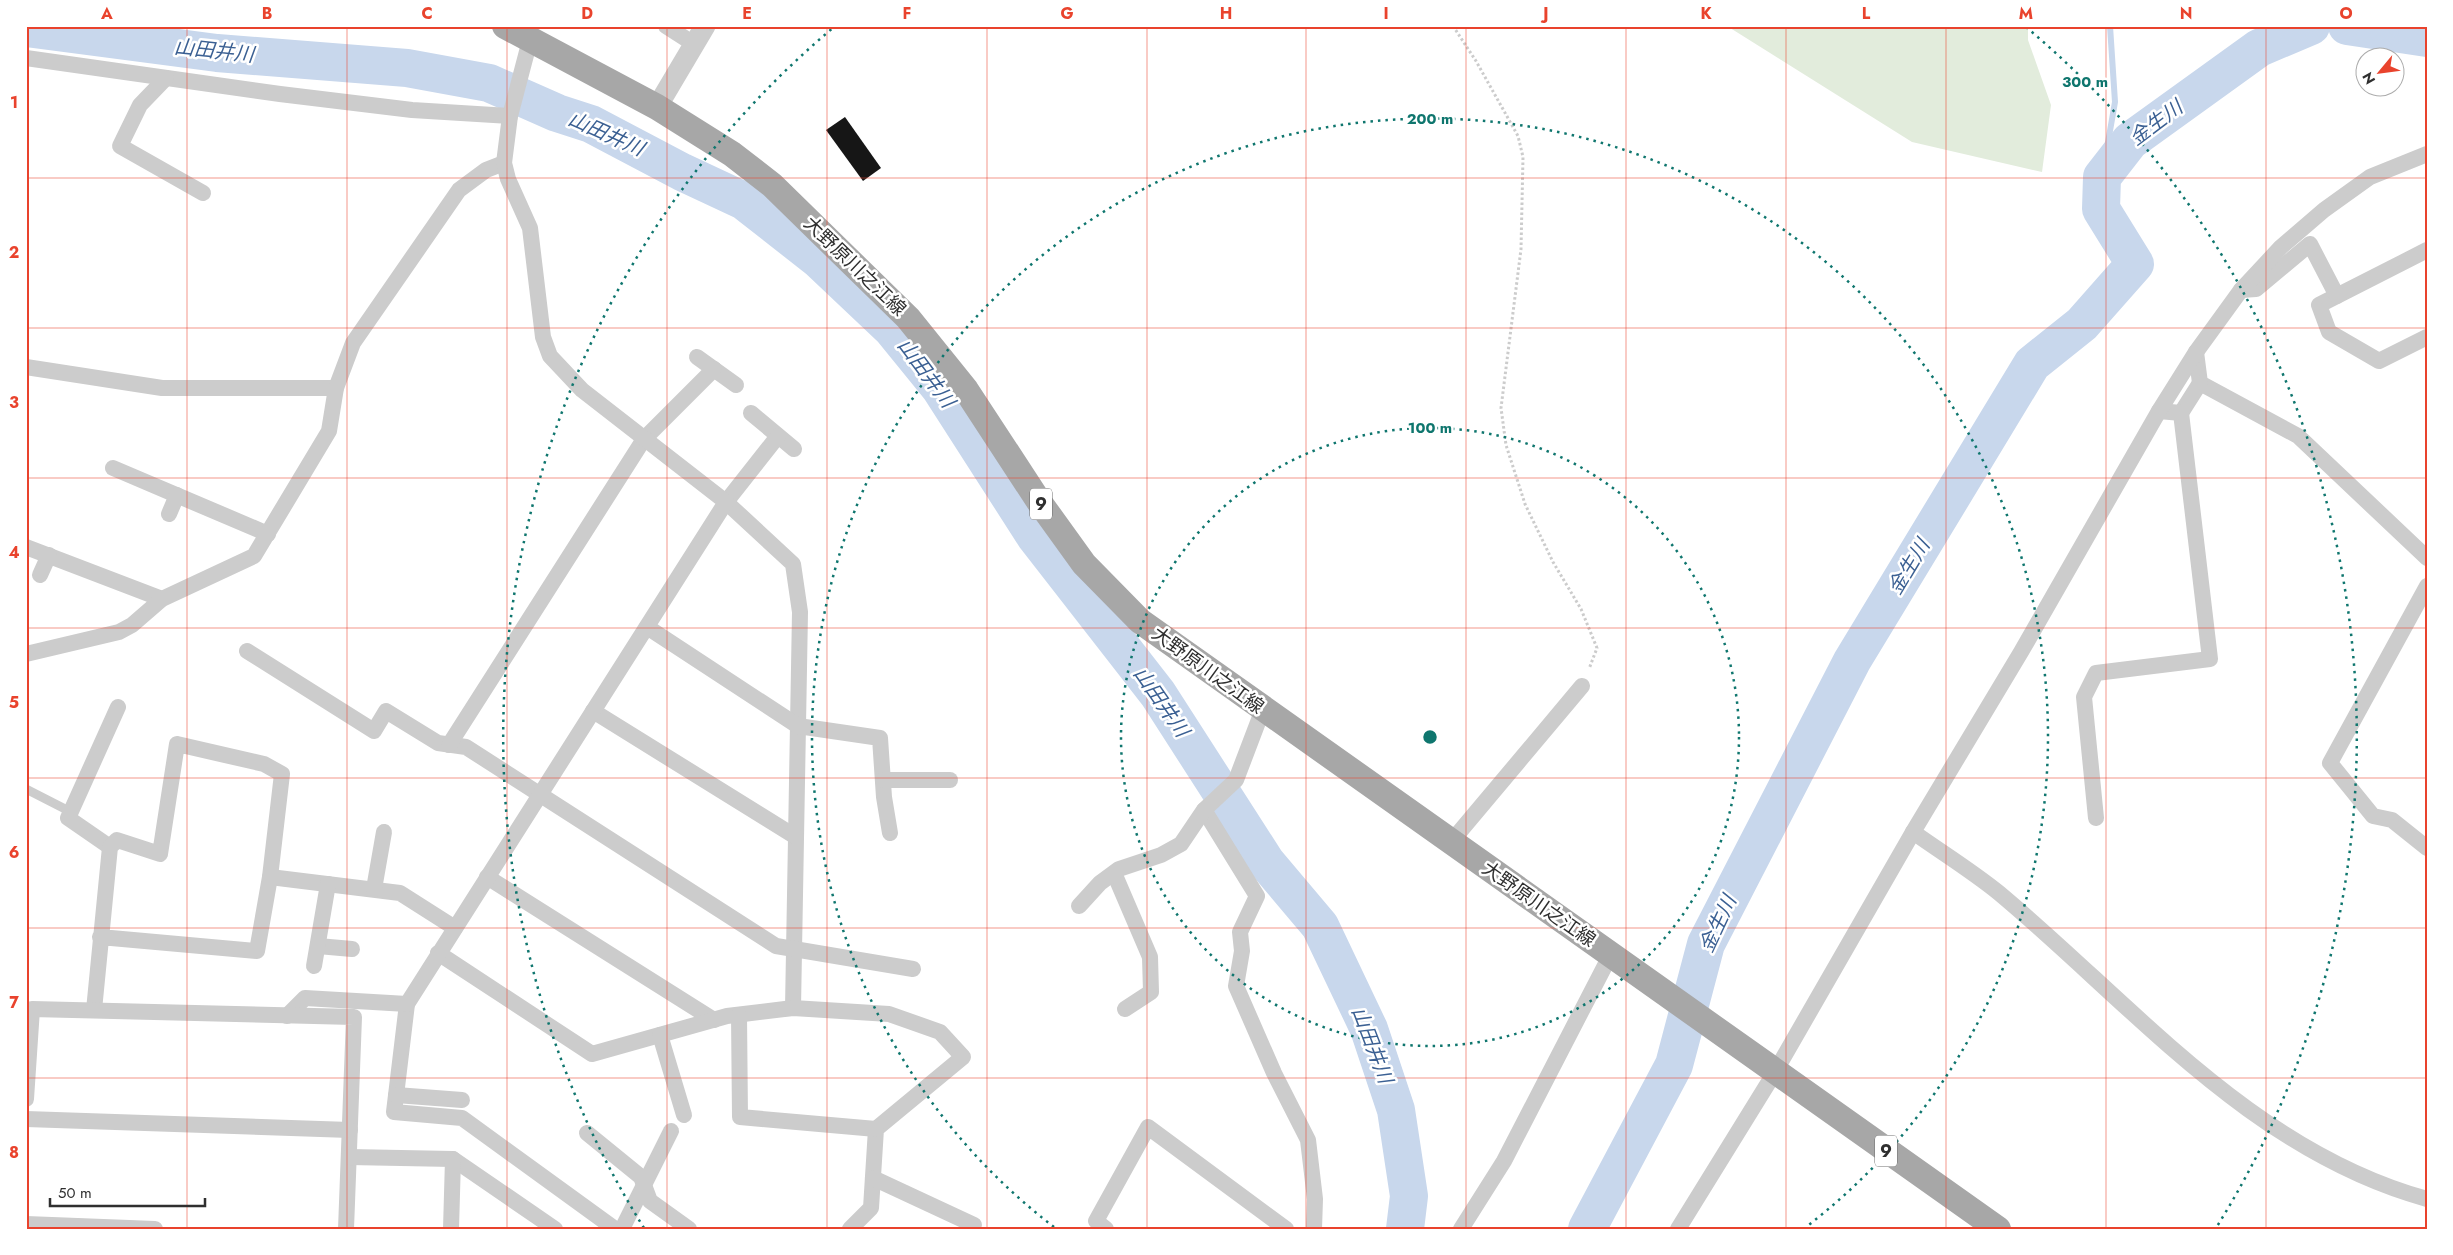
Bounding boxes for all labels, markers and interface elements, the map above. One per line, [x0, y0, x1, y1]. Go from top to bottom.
text: A [100, 2, 113, 25]
text: B [262, 2, 272, 25]
text: C [421, 2, 433, 25]
text: D [581, 2, 593, 25]
text: E [742, 2, 752, 25]
text: F [903, 2, 911, 25]
text: G [1060, 2, 1074, 25]
text: H [1220, 2, 1232, 25]
text: I [1383, 2, 1389, 25]
text: J [1540, 2, 1549, 25]
text: K [1700, 2, 1712, 25]
text: L [1862, 2, 1871, 25]
text: M [2019, 2, 2033, 25]
text: N [2180, 2, 2192, 25]
text: O [2339, 2, 2353, 25]
water label: 山田井川 [173, 32, 257, 70]
north arrow [2356, 48, 2406, 98]
text: N [2357, 69, 2380, 88]
text: 300 m [2062, 71, 2108, 93]
text: 1 [10, 91, 18, 114]
water label: 金生川 [2123, 92, 2190, 153]
water label: 山田井川 [564, 104, 650, 164]
text: 200 m [1407, 108, 1453, 130]
street label: 大野原川之江線 [798, 210, 912, 322]
text: 2 [9, 241, 19, 264]
water label: 山田井川 [890, 332, 963, 415]
text: 3 [9, 391, 19, 414]
text: 100 m [1408, 417, 1452, 439]
road number: 9 [1030, 488, 1052, 520]
water label: 金生川 [1881, 532, 1938, 600]
text: 4 [8, 541, 20, 564]
street label: 大野原川之江線 [1146, 620, 1270, 720]
water label: 山田井川 [1126, 661, 1197, 745]
text: 5 [9, 691, 19, 714]
centre of rings [1421, 728, 1439, 746]
text: 6 [9, 841, 19, 864]
street label: 大野原川之江線 [1477, 855, 1601, 953]
water label: 金生川 [1692, 889, 1745, 957]
text: 7 [9, 991, 19, 1014]
water label: 山田井川 [1344, 1002, 1401, 1089]
road number: 9 [1875, 1136, 1897, 1166]
text: 8 [9, 1141, 19, 1164]
scale bar [50, 1175, 205, 1207]
text: 50 m [58, 1182, 92, 1204]

